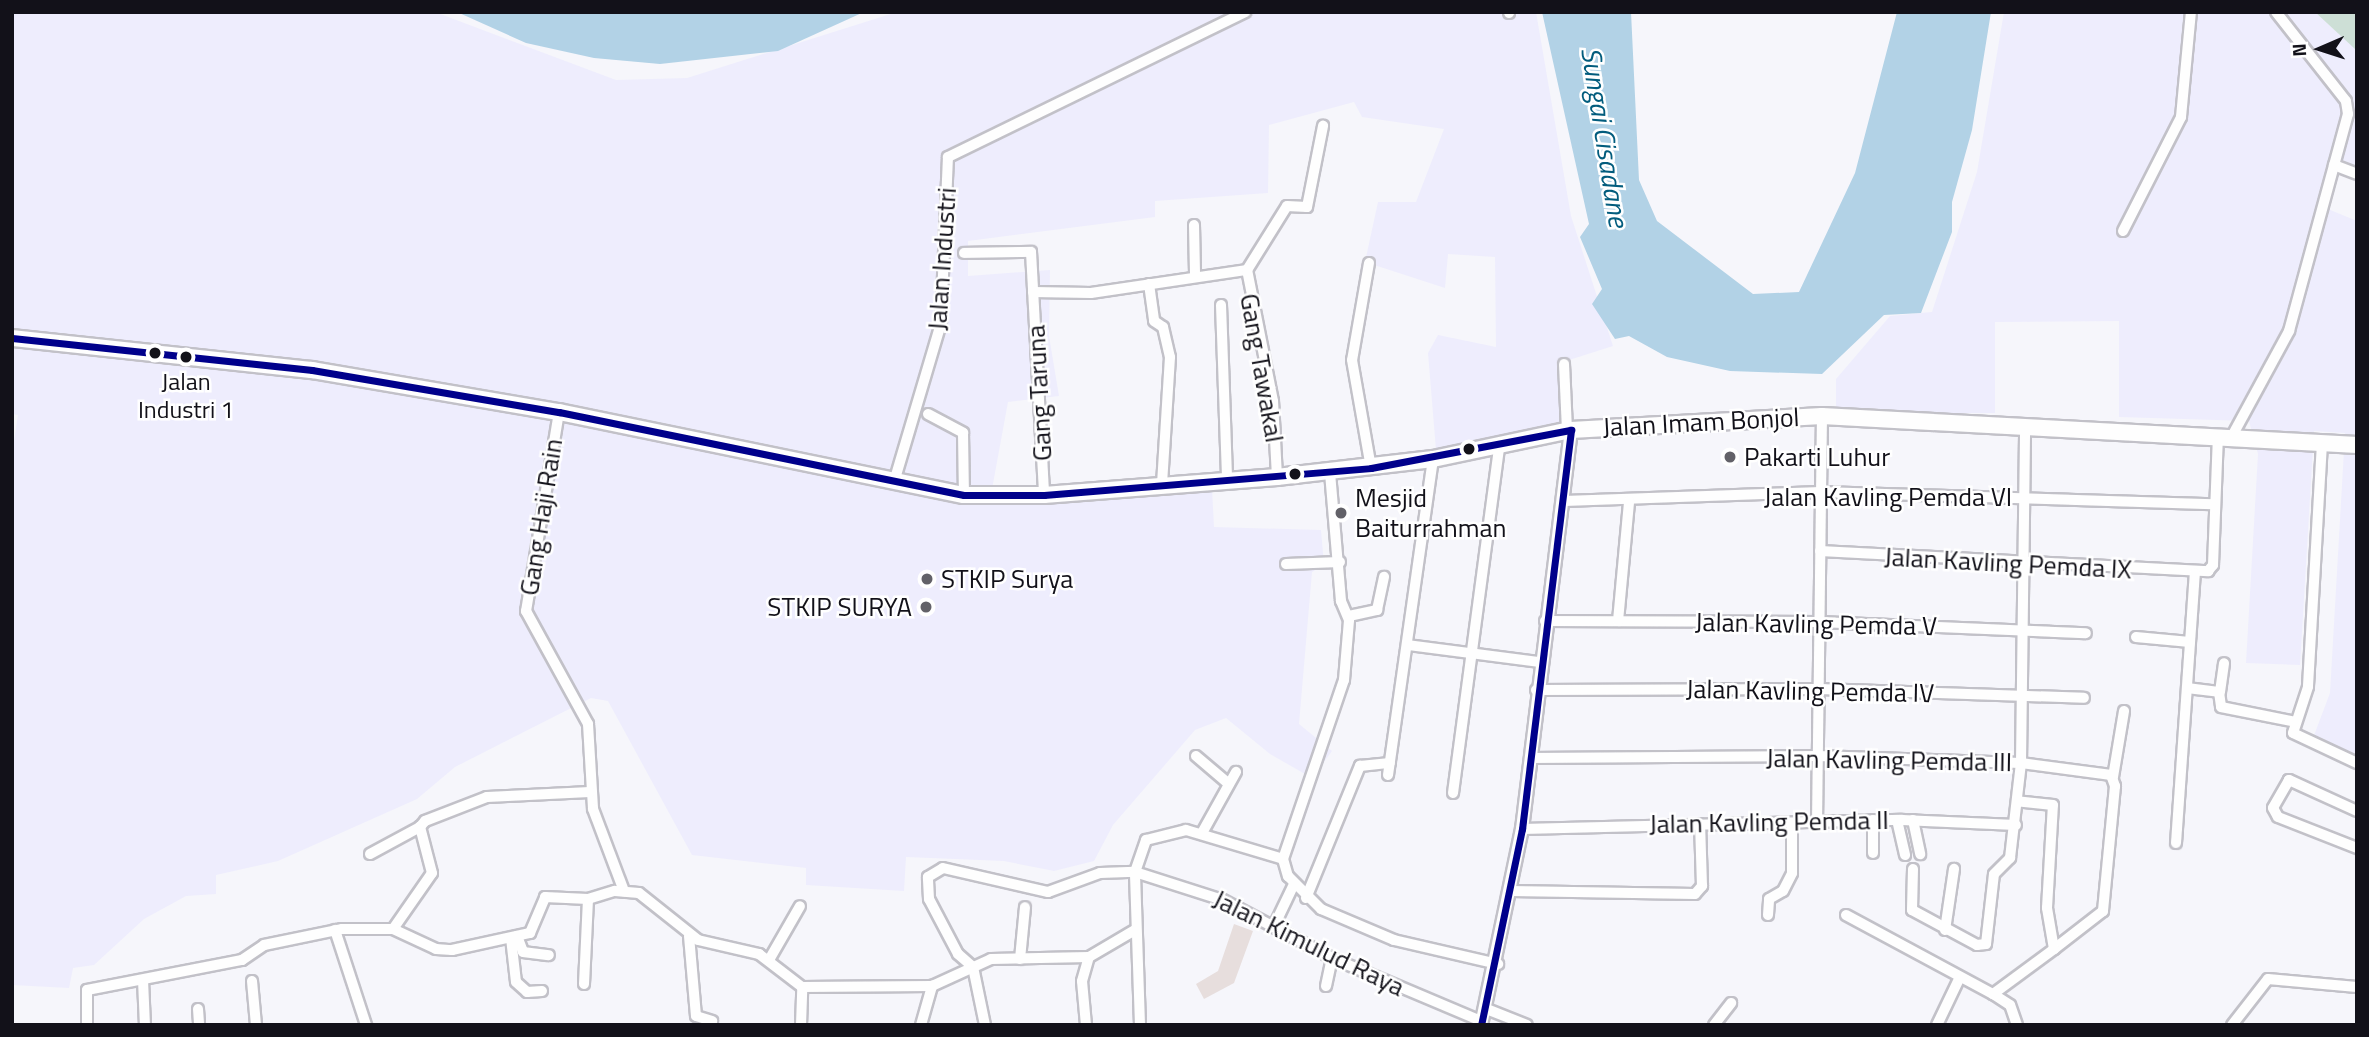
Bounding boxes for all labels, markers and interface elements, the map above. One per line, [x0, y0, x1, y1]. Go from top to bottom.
north arrow [2285, 14, 2355, 84]
text: N [2284, 43, 2313, 57]
water label: Sungai Cisadane [1574, 45, 1636, 229]
street label: Jalan Industri [921, 187, 963, 331]
street label: Gang Tawakal [1234, 291, 1290, 445]
street label: Gang Taruna [1020, 324, 1058, 462]
unlabelled marker [148, 346, 162, 360]
marker: Jalan Industri 1 [179, 350, 193, 364]
place label: Jalan Industri 1 [138, 368, 234, 424]
street label: Jalan Imam Bonjol [1602, 401, 1800, 443]
street label: Gang Haji Rain [513, 436, 569, 598]
place label: Pakarti Luhur [1744, 441, 1890, 473]
unlabelled marker [1462, 442, 1476, 456]
marker: Pakarti Luhur [1722, 449, 1738, 465]
unlabelled marker [1288, 467, 1302, 481]
street label: Jalan Kavling Pemda VI [1764, 481, 2012, 513]
place label: Mesjid Baiturrahman [1355, 482, 1506, 544]
marker: Mesjid Baiturrahman [1333, 505, 1349, 521]
street label: Jalan Kavling Pemda IX [1883, 541, 2133, 585]
place label: STKIP Surya [941, 563, 1073, 595]
marker: STKIP Surya [919, 571, 935, 587]
place label: STKIP SURYA [767, 591, 912, 623]
marker: STKIP SURYA [918, 599, 934, 615]
street label: Jalan Kavling Pemda V [1695, 606, 1937, 642]
street label: Jalan Kavling Pemda IV [1686, 673, 1934, 709]
street label: Jalan Kavling Pemda III [1766, 742, 2012, 778]
street label: Jalan Kavling Pemda II [1649, 804, 1889, 840]
street label: Jalan Kimulud Raya [1208, 883, 1410, 1003]

